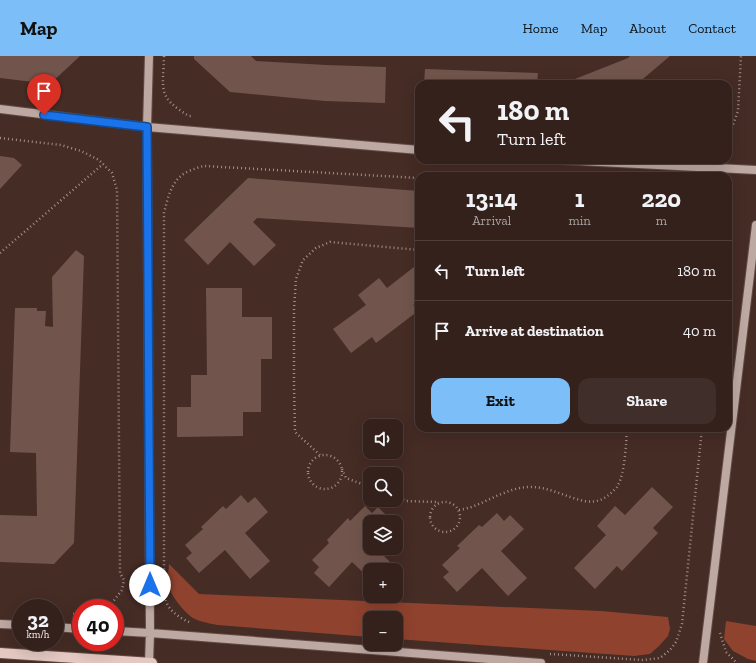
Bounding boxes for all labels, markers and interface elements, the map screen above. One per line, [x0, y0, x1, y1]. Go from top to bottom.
text: Map [20, 17, 57, 40]
text: Home [523, 20, 559, 37]
text: Map [581, 20, 607, 37]
text: About [629, 20, 666, 37]
text: Contact [688, 20, 736, 37]
pin [27, 74, 61, 115]
icon: arrive [33, 80, 55, 102]
text: 180 m [497, 94, 569, 127]
icon: left [431, 96, 483, 148]
text: Turn left [497, 128, 566, 150]
text: 13:14 [466, 184, 518, 213]
text: 1 [575, 184, 584, 213]
text: 220 [642, 184, 681, 213]
text: Arrival [472, 213, 511, 228]
text: min [568, 213, 591, 228]
text: m [656, 213, 667, 228]
icon: left [431, 260, 453, 282]
text: Turn left [465, 262, 525, 280]
text: 180 m [677, 262, 716, 280]
icon: arrive [431, 320, 453, 342]
text: Arrive at destination [465, 322, 604, 340]
text: 40 m [683, 322, 716, 340]
button: Exit [431, 378, 570, 424]
button: Share [578, 378, 716, 424]
map controls [363, 419, 403, 651]
button: sound [363, 419, 403, 459]
button: search [363, 467, 403, 507]
button: layers [363, 515, 403, 555]
button: + [363, 563, 403, 603]
position arrow [129, 564, 171, 606]
speed limit sign: 40 [72, 599, 124, 651]
text: 32 [27, 608, 49, 632]
button: − [363, 611, 403, 651]
text: km/h [27, 629, 49, 641]

